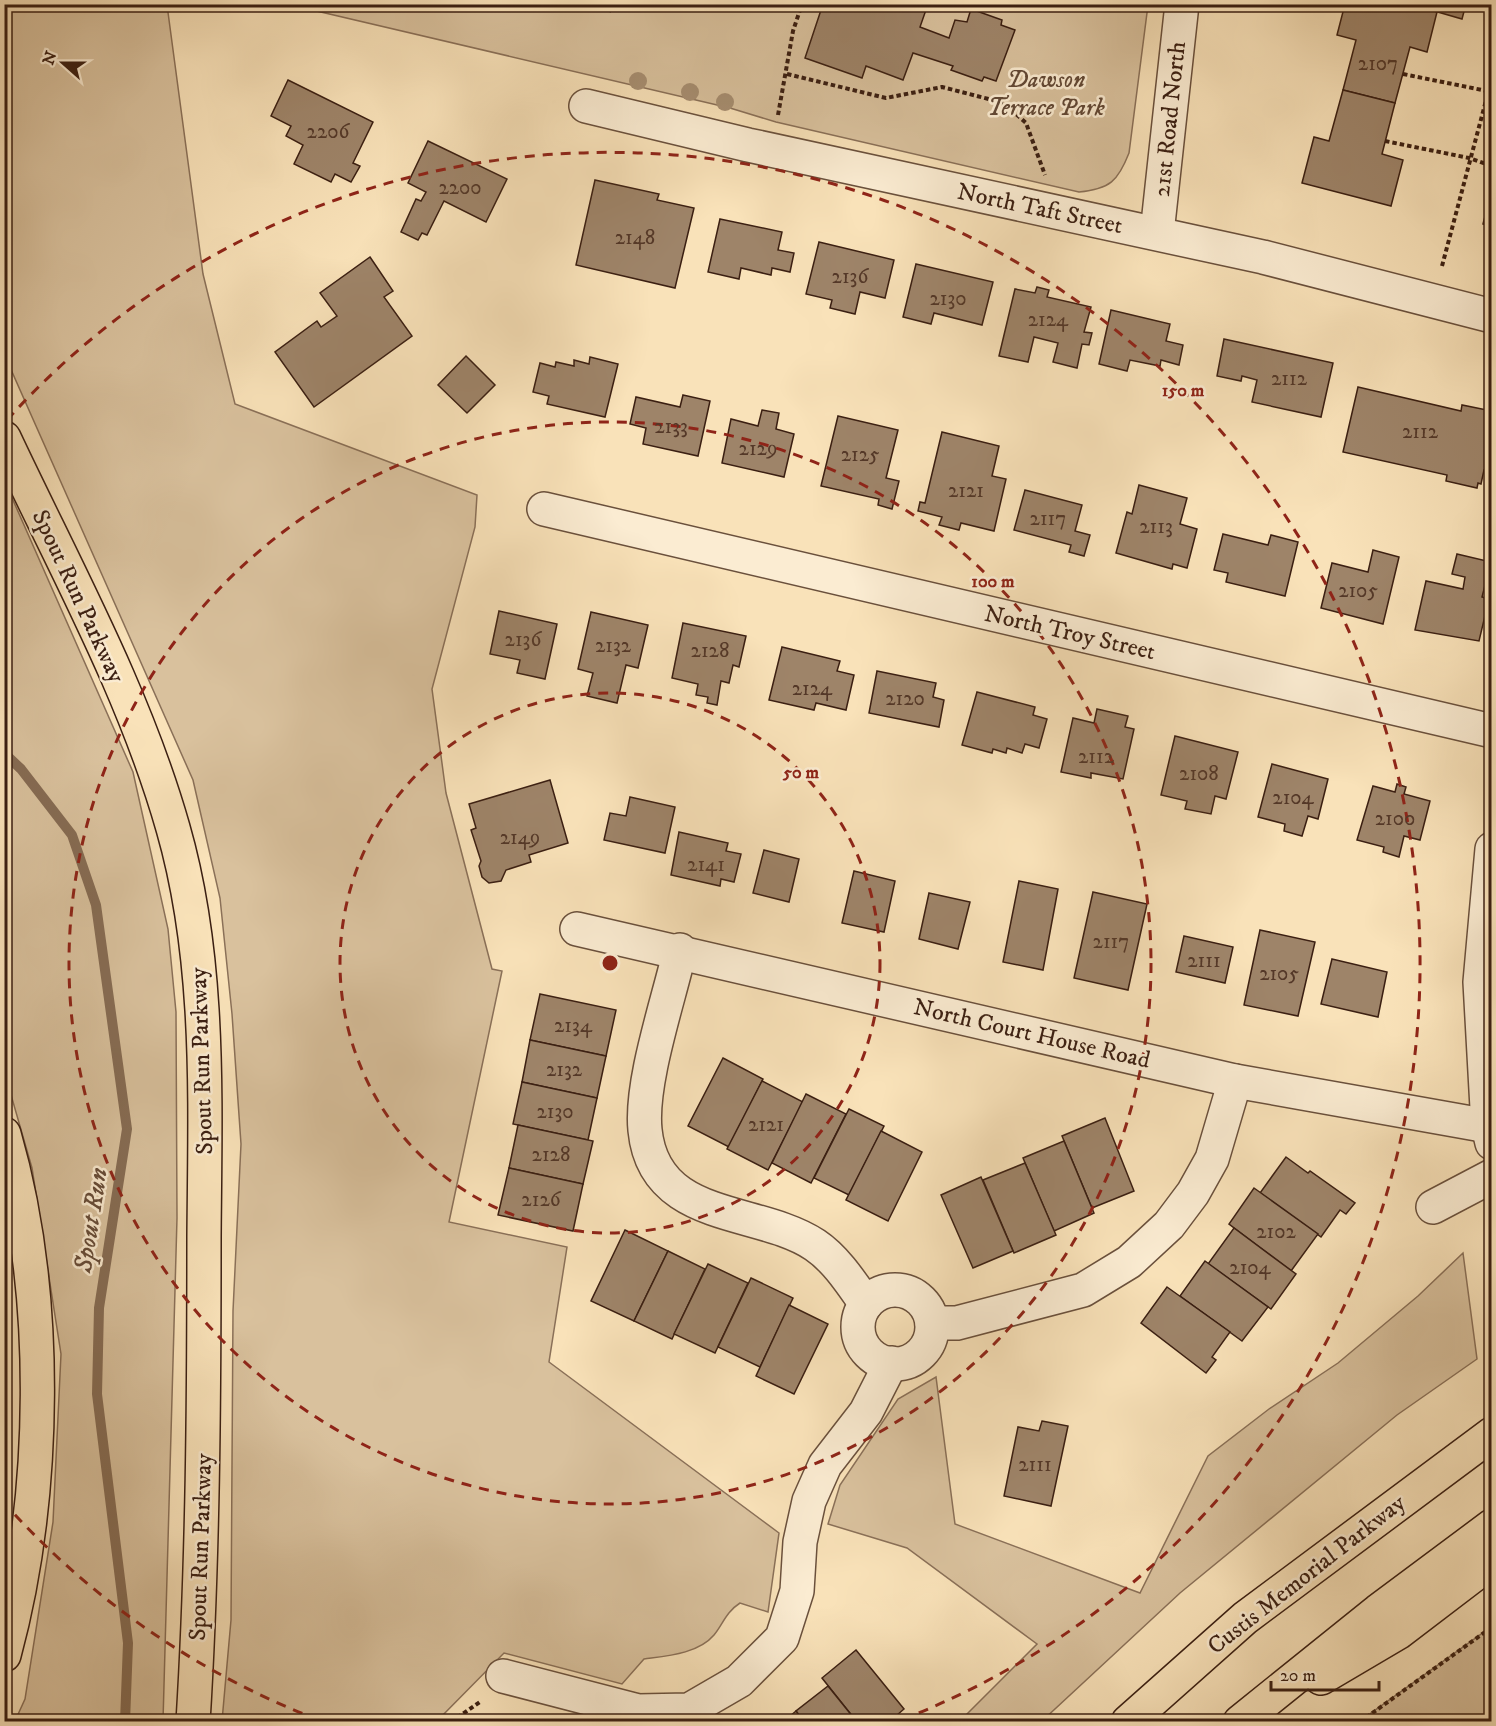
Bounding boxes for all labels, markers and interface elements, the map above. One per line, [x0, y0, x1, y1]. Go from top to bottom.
north arrow [33, 33, 93, 93]
street label: 21st Road North [1147, 39, 1193, 198]
text: N [38, 48, 62, 68]
house number: 2107 [1358, 51, 1398, 77]
park label: Dawson Terrace Park [987, 65, 1105, 123]
house number: 2206 [307, 119, 350, 145]
house number: 2200 [438, 175, 482, 201]
street label: North Taft Street [954, 177, 1126, 241]
house number: 2148 [615, 225, 655, 251]
house number: 2136 [832, 264, 869, 290]
house number: 2130 [929, 286, 967, 312]
house number: 2124 [1028, 307, 1069, 333]
house number: 2112 [1271, 366, 1308, 392]
text: 150 m [1162, 380, 1205, 402]
house number: 2133 [654, 414, 688, 440]
house number: 2112 [1402, 419, 1439, 445]
house number: 2129 [739, 436, 777, 462]
house number: 2125 [841, 442, 879, 468]
house number: 2121 [948, 478, 984, 504]
street label: Spout Run Parkway [25, 505, 132, 688]
house number: 2117 [1030, 506, 1066, 532]
house number: 2113 [1139, 514, 1173, 540]
text: 100 m [971, 571, 1015, 593]
house number: 2105 [1338, 578, 1378, 604]
street label: North Troy Street [981, 599, 1159, 667]
house number: 2136 [505, 627, 542, 653]
house number: 2132 [595, 633, 632, 659]
house number: 2128 [691, 638, 729, 664]
house number: 2124 [792, 676, 833, 702]
house number: 2120 [885, 686, 925, 712]
house number: 2112 [1078, 744, 1115, 770]
house number: 2108 [1179, 761, 1219, 787]
text: 50 m [782, 762, 819, 784]
house number: 2104 [1272, 785, 1315, 811]
house number: 2100 [1375, 806, 1415, 832]
house number: 2149 [500, 825, 540, 851]
house number: 2141 [687, 852, 725, 878]
house number: 2117 [1093, 929, 1129, 955]
house number: 2111 [1187, 948, 1221, 974]
centre of rings [600, 953, 620, 973]
house number: 2105 [1259, 961, 1299, 987]
street label: Spout Run Parkway [184, 966, 220, 1155]
street label: North Court House Road [911, 992, 1153, 1076]
house number: 2134 [554, 1013, 593, 1039]
house number: 2132 [546, 1057, 583, 1083]
house number: 2130 [536, 1099, 574, 1125]
house number: 2121 [748, 1112, 784, 1138]
house number: 2128 [532, 1142, 570, 1168]
water label: Spout Run [67, 1166, 116, 1276]
house number: 2126 [521, 1187, 562, 1213]
house number: 2102 [1256, 1219, 1296, 1245]
house number: 2104 [1229, 1255, 1272, 1281]
street label: Spout Run Parkway [183, 1452, 219, 1641]
house number: 2111 [1018, 1452, 1052, 1478]
street label: Custis Memorial Parkway [1202, 1488, 1412, 1661]
scale bar [1271, 1654, 1379, 1692]
text: 20 m [1280, 1665, 1316, 1687]

